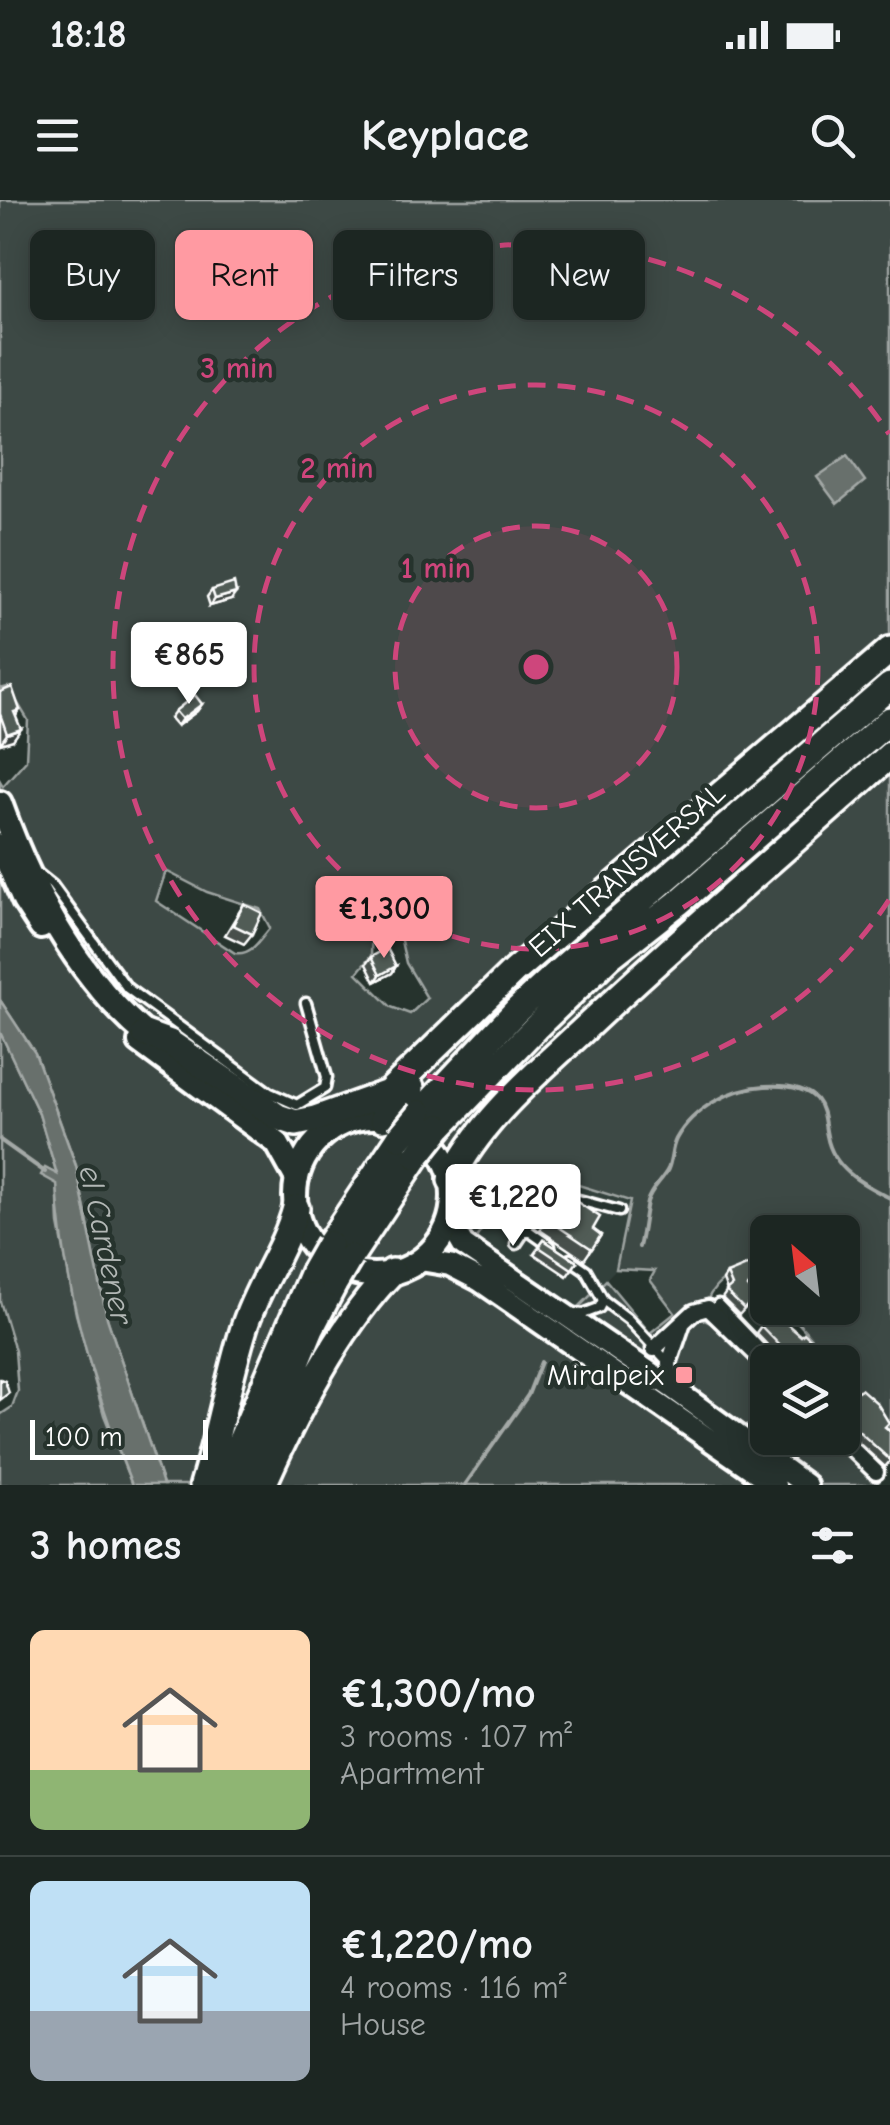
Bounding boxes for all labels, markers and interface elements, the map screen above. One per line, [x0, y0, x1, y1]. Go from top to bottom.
text: 18:18 [50, 13, 127, 57]
icon: menu [30, 108, 85, 163]
icon: search [805, 108, 860, 163]
text: Keyplace [361, 109, 529, 161]
chip: Buy [30, 230, 155, 320]
chip: Rent [175, 230, 313, 320]
chip: Filters [333, 230, 493, 320]
chip: New [513, 230, 645, 320]
text: 3 min [201, 351, 273, 386]
text: 2 min [300, 451, 374, 486]
text: 1 min [401, 551, 471, 586]
pin: €865 [130, 622, 248, 707]
text: €865 [153, 636, 225, 673]
centre of rings [518, 649, 554, 685]
street label: EIX TRANSVERSAL [522, 775, 732, 965]
pin: €1,300 [303, 876, 465, 961]
text: €1,300 [337, 890, 431, 927]
water label: el Cardener [71, 1162, 141, 1329]
pin: €1,220 [432, 1164, 594, 1249]
text: €1,220 [468, 1178, 558, 1215]
north arrow [750, 1215, 860, 1325]
map controls [750, 1215, 860, 1455]
button: layers [750, 1345, 860, 1455]
place label: Miralpeix [547, 1358, 665, 1393]
marker: Miralpeix [673, 1364, 695, 1386]
scale bar [30, 1415, 208, 1460]
text: 100 m [45, 1421, 123, 1453]
icon: filters [805, 1518, 860, 1573]
text: 3 homes [30, 1521, 181, 1570]
text: €1,300/mo [340, 1669, 536, 1718]
icon: home [110, 1670, 230, 1790]
text: 3 rooms · 107 m² [340, 1718, 572, 1755]
text: Apartment [340, 1755, 483, 1792]
text: €1,220/mo [340, 1920, 533, 1969]
icon: home [110, 1921, 230, 2041]
text: 4 rooms · 116 m² [340, 1969, 567, 2006]
text: House [340, 2006, 426, 2043]

